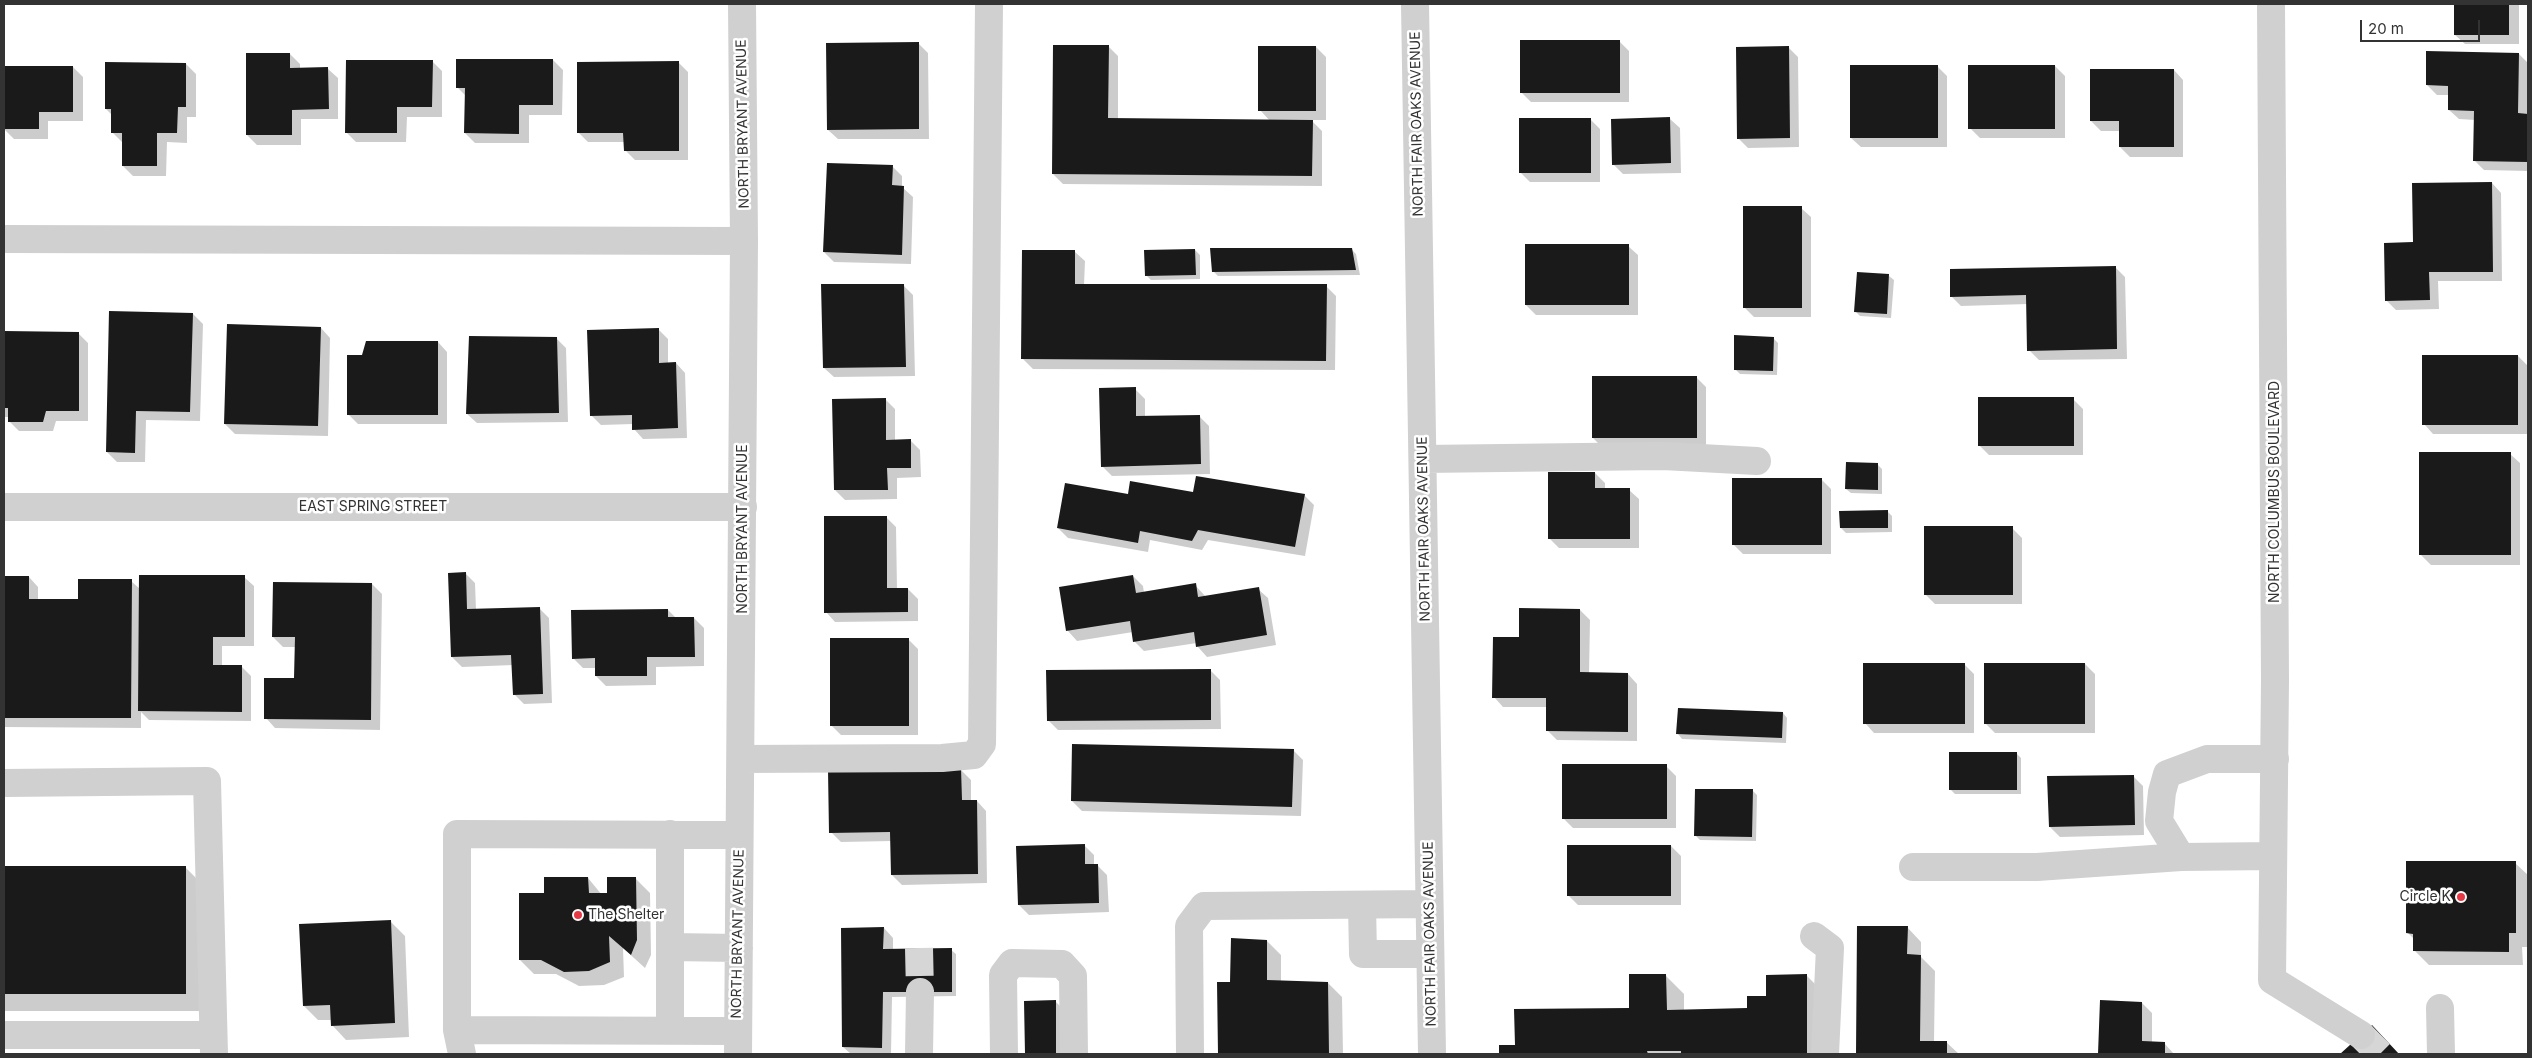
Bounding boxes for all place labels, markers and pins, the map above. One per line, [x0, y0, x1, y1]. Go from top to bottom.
place label: Circle K [2399, 889, 2451, 905]
marker: Circle K [2455, 891, 2467, 903]
place label: The Shelter [588, 907, 664, 923]
marker: The Shelter [572, 909, 584, 921]

